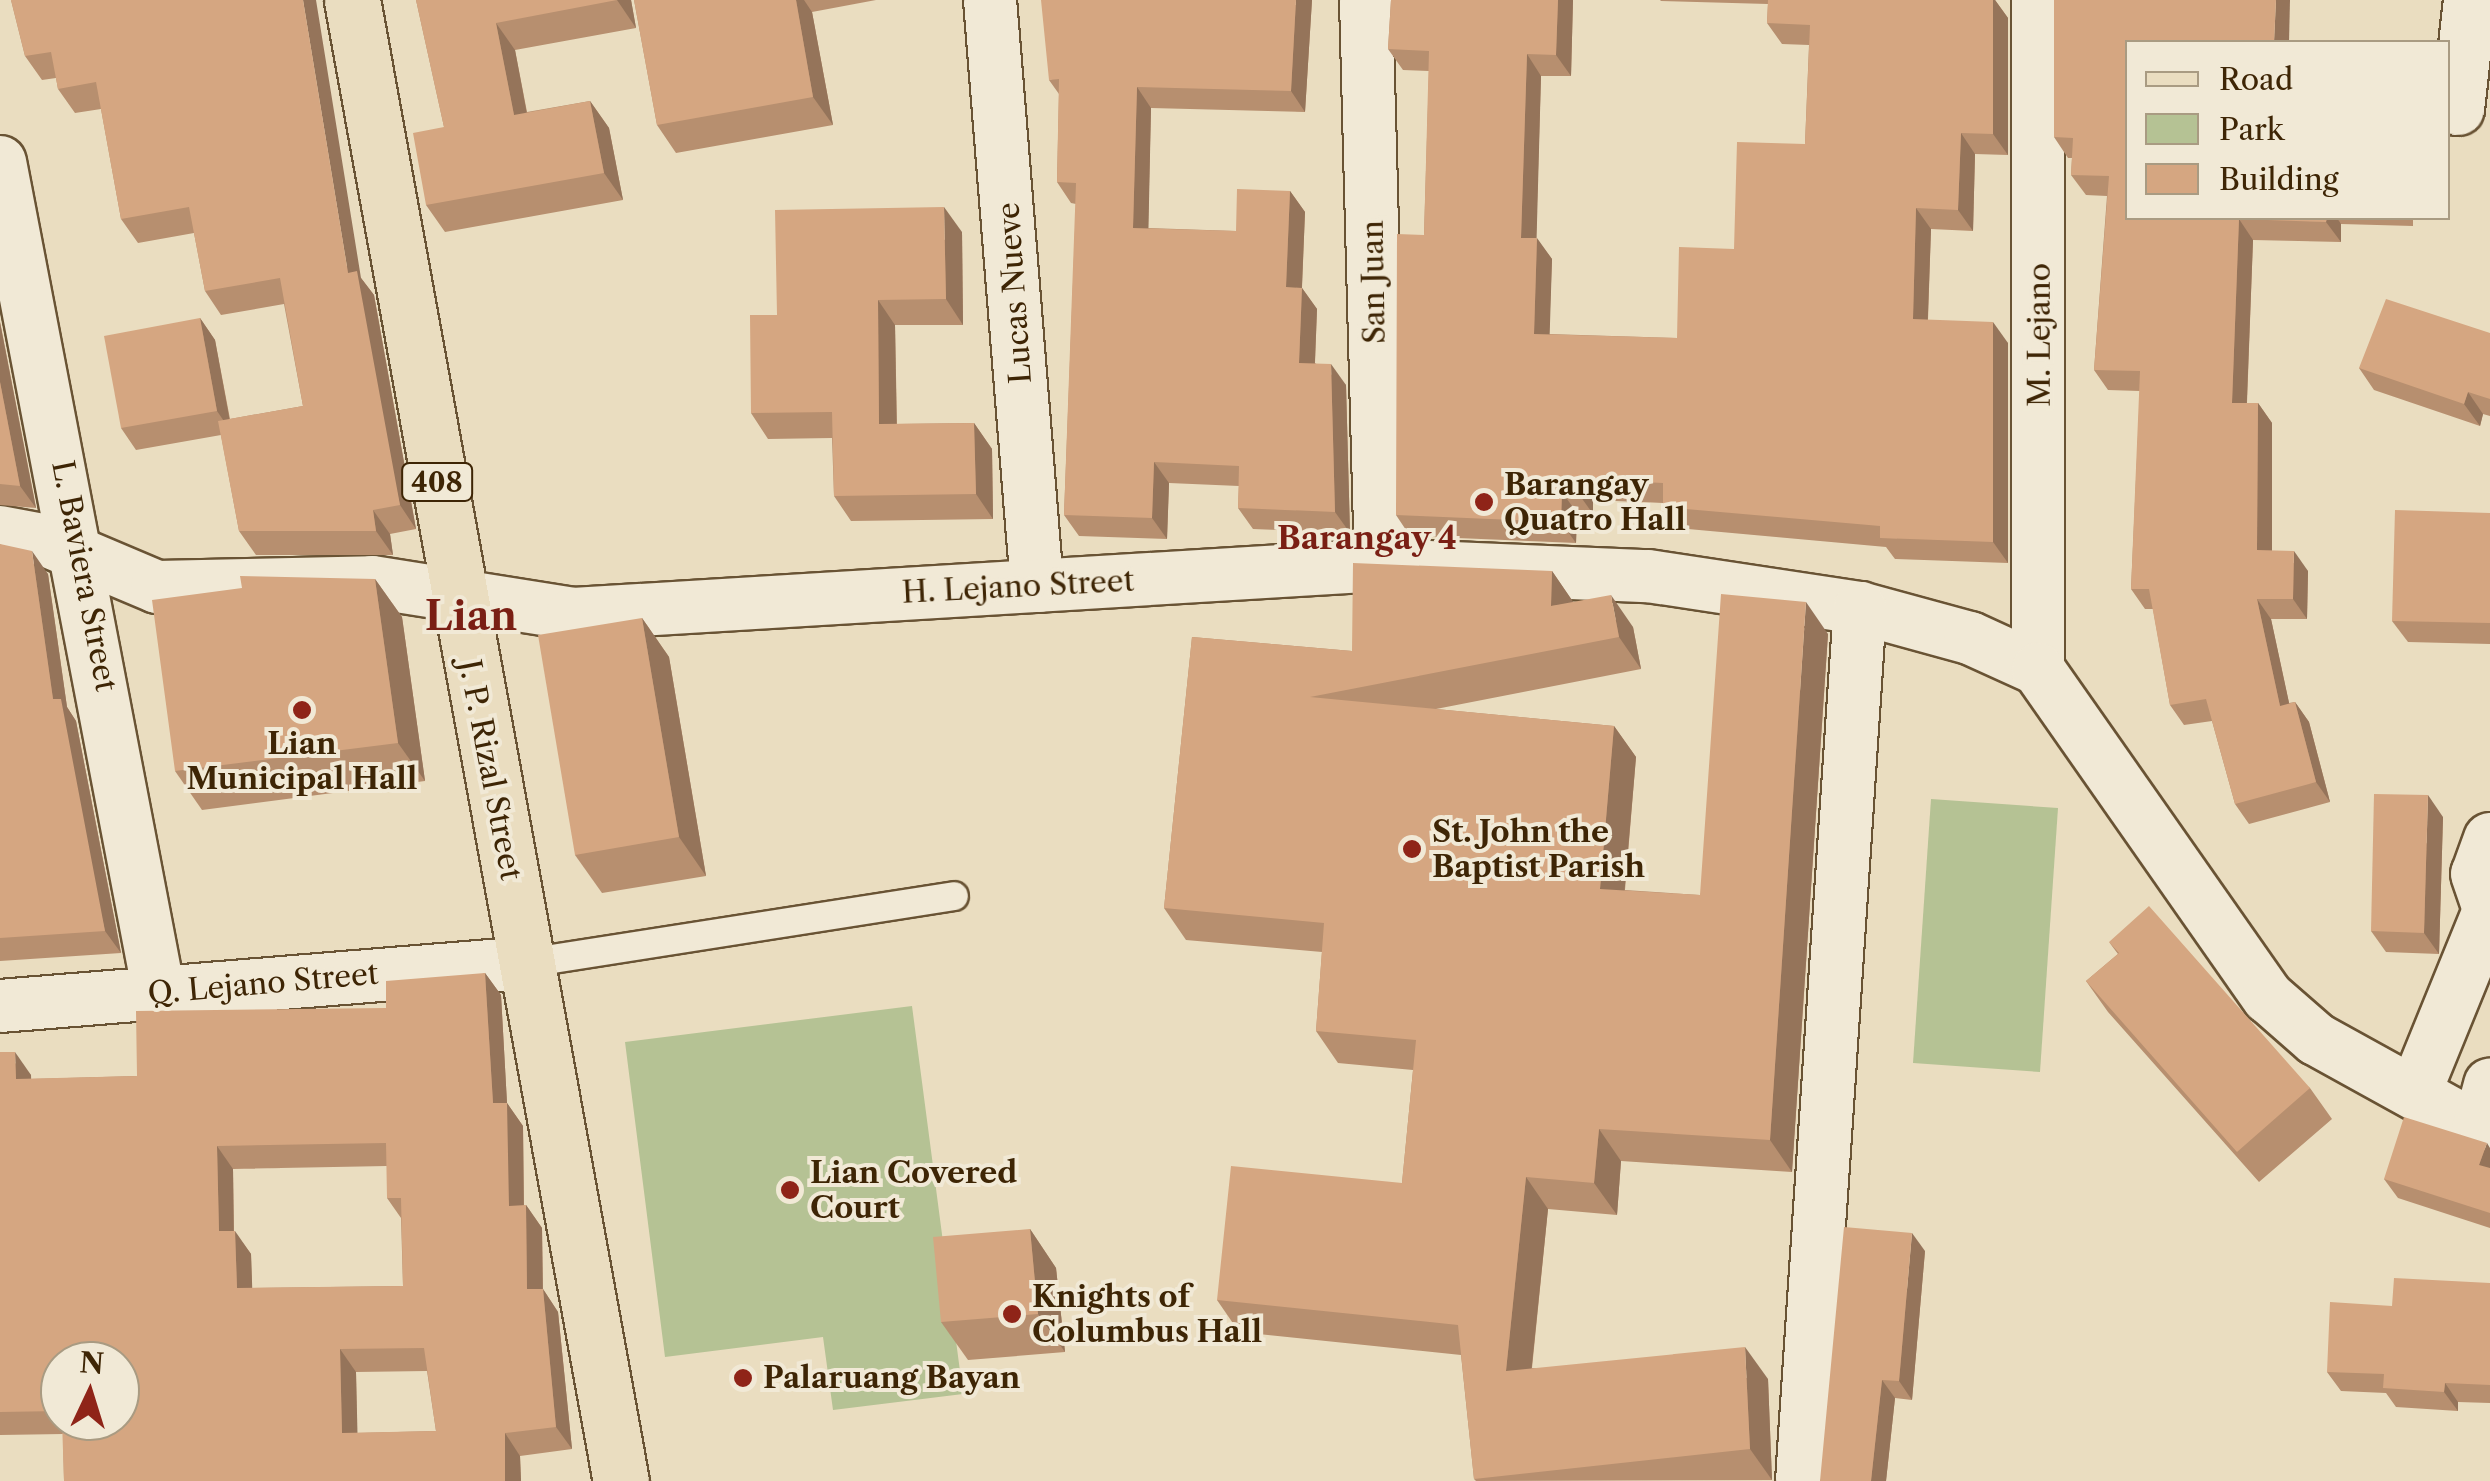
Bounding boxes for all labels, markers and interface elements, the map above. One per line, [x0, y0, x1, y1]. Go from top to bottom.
legend [2125, 40, 2450, 220]
text: Road [2219, 61, 2293, 98]
text: Park [2219, 111, 2284, 148]
text: Building [2219, 161, 2339, 198]
street label: Lucas Nueve [991, 201, 1039, 385]
street label: San Juan [1355, 220, 1393, 344]
street label: M. Lejano [2022, 263, 2058, 407]
street label: L. Baviera Street [44, 457, 124, 695]
road number: 408 [400, 459, 474, 505]
place label: Barangay Quatro Hall [1504, 467, 1686, 538]
marker: Barangay Quatro Hall [1473, 491, 1495, 513]
district label: Barangay 4 [1277, 519, 1457, 557]
street label: H. Lejano Street [901, 563, 1135, 611]
district label: Lian [425, 592, 517, 640]
street label: J. P. Rizal Street [451, 657, 529, 883]
marker: Lian Municipal Hall [291, 699, 313, 721]
place label: Lian Municipal Hall [187, 726, 417, 796]
place label: St. John the Baptist Parish [1432, 814, 1645, 884]
marker: St. John the Baptist Parish [1401, 838, 1423, 860]
street label: Q. Lejano Street [146, 956, 380, 1012]
place label: Lian Covered Court [810, 1155, 1017, 1226]
marker: Lian Covered Court [779, 1179, 801, 1201]
place label: Knights of Columbus Hall [1032, 1279, 1262, 1350]
marker: Knights of Columbus Hall [1001, 1303, 1023, 1325]
north arrow [40, 1341, 140, 1441]
text: N [79, 1345, 105, 1381]
place label: Palaruang Bayan [763, 1360, 1020, 1396]
marker: Palaruang Bayan [732, 1367, 754, 1389]

